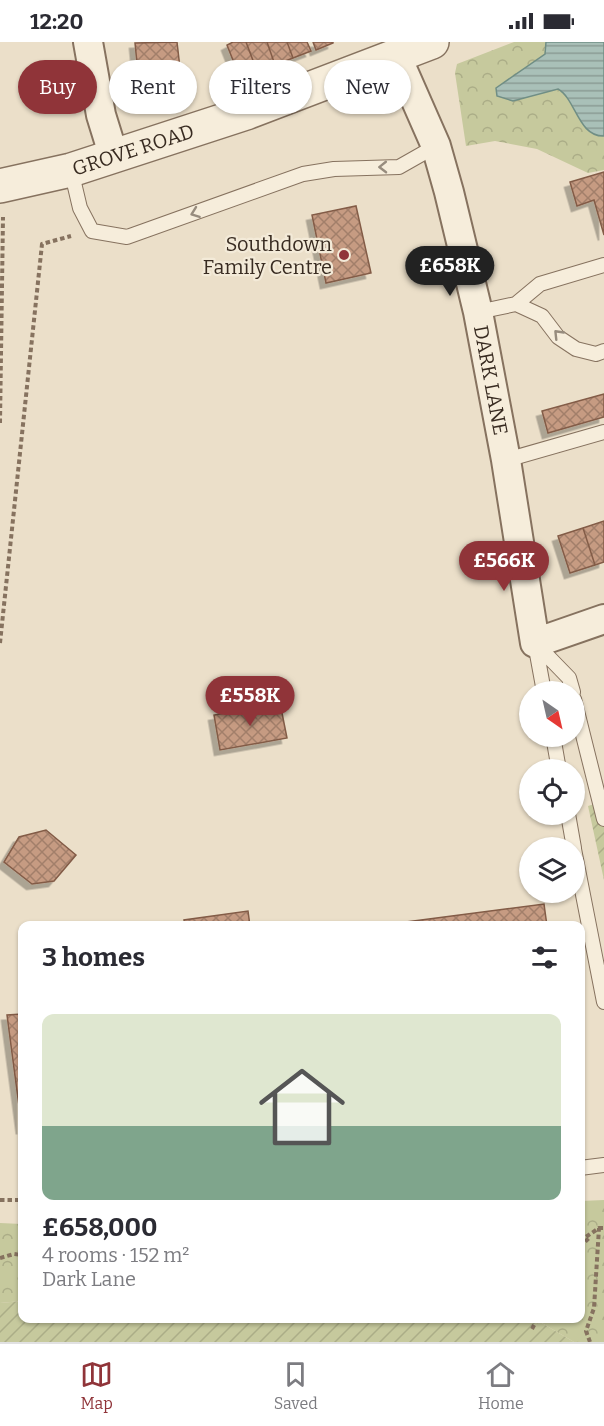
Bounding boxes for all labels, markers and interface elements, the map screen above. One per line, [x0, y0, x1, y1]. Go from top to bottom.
text: 12:20 [30, 8, 83, 35]
chip: Buy [18, 60, 97, 114]
chip: Rent [109, 60, 197, 114]
chip: Filters [209, 60, 312, 114]
chip: New [324, 60, 411, 114]
street label: GROVE ROAD [69, 119, 197, 181]
one-way arrow [378, 161, 387, 173]
one-way arrow [190, 206, 201, 219]
place label: Southdown Family Centre [203, 232, 332, 279]
pin: £658K [408, 246, 492, 297]
marker: Southdown Family Centre [337, 248, 351, 262]
text: £658K [419, 253, 481, 277]
street label: DARK LANE [469, 323, 513, 437]
one-way arrow [554, 331, 565, 342]
pin: £566K [462, 541, 546, 592]
text: £566K [473, 548, 535, 572]
pin: £558K [208, 676, 292, 727]
north arrow [519, 681, 585, 747]
map controls [519, 681, 585, 903]
text: £558K [220, 683, 280, 707]
button: locate [519, 759, 585, 825]
button: layers [519, 837, 585, 903]
icon: filters [528, 941, 561, 974]
text: 3 homes [42, 942, 145, 973]
icon: home [248, 1053, 356, 1161]
text: £658,000 [42, 1212, 158, 1243]
text: 4 rooms · 152 m² [42, 1243, 189, 1267]
text: Dark Lane [42, 1267, 136, 1291]
tab: Map [80, 1358, 113, 1413]
tab: Saved [274, 1358, 318, 1413]
tab: Home [478, 1358, 524, 1413]

